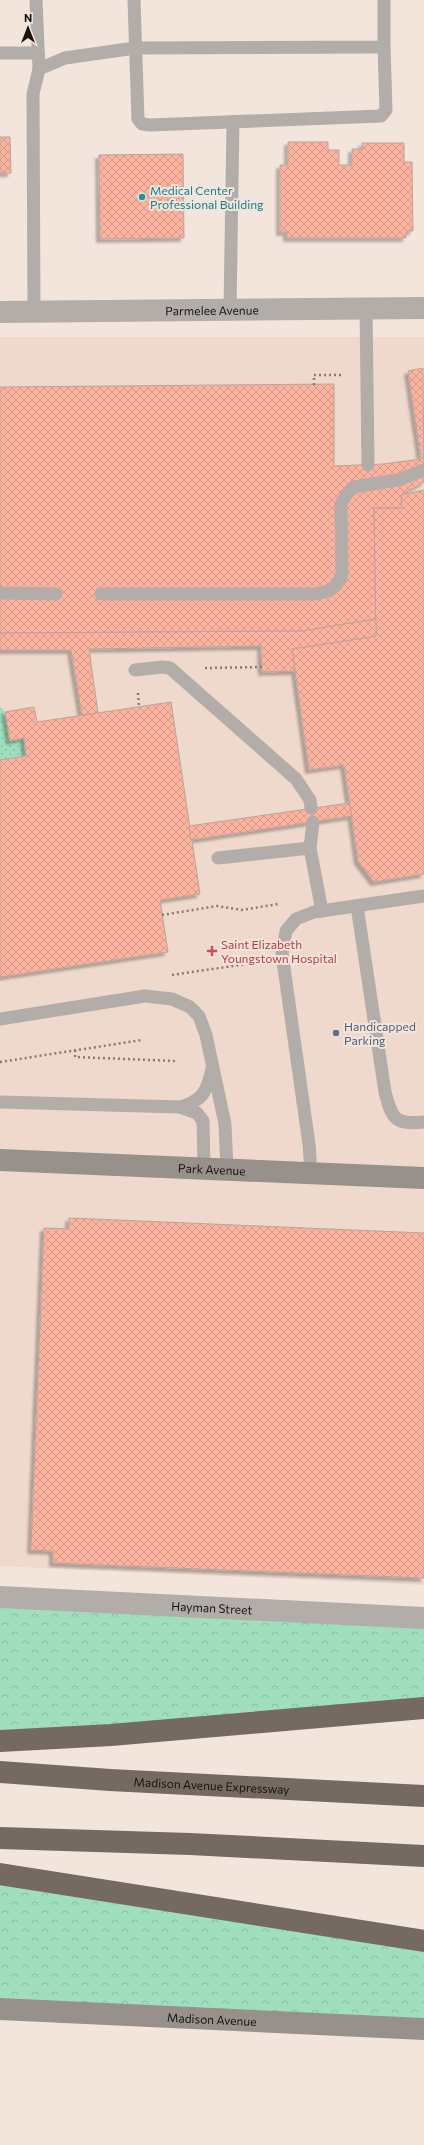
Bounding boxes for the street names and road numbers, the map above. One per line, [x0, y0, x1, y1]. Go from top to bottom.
street label: Parmelee Avenue [165, 303, 259, 317]
street label: Park Avenue [178, 1161, 246, 1177]
street label: Hayman Street [171, 1598, 253, 1616]
street label: Madison Avenue Expressway [133, 1774, 290, 1796]
street label: Madison Avenue [167, 2010, 257, 2028]

